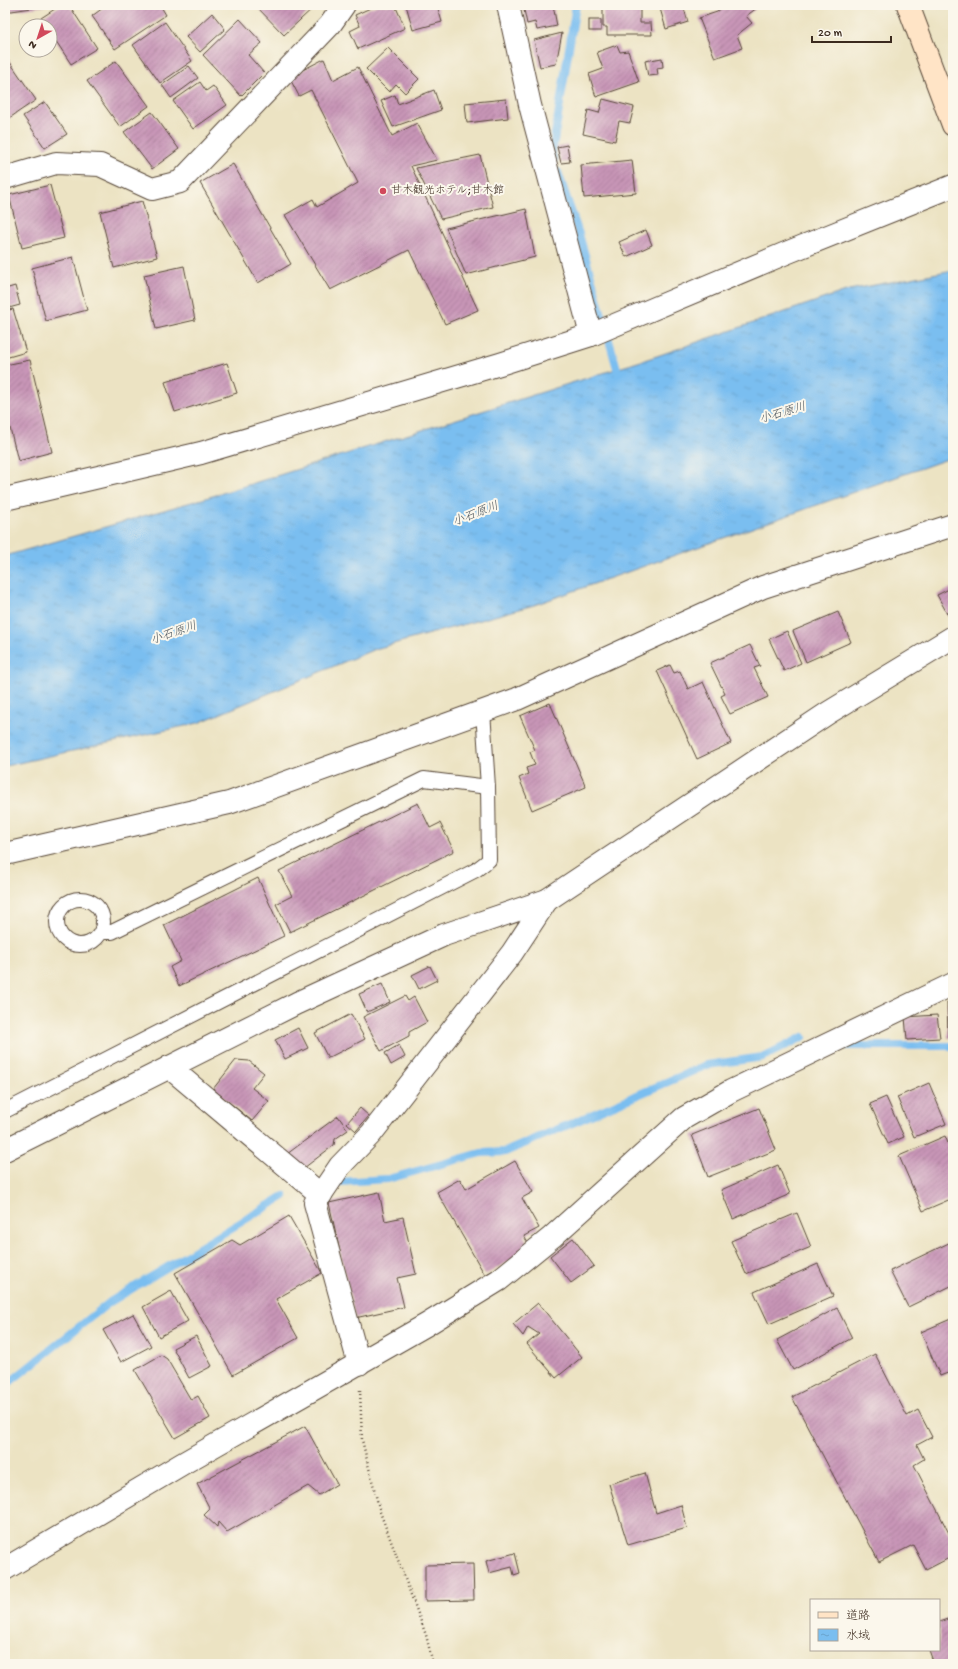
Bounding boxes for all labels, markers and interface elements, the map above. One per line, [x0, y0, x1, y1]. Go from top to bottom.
north arrow [18, 18, 58, 58]
scale bar [812, 18, 891, 44]
text: 20 m [818, 27, 843, 41]
text: N [26, 37, 40, 51]
place label: 甘木観光ホテル;甘木館 [391, 184, 504, 197]
marker: 甘木観光ホテル;甘木館 [378, 186, 388, 196]
water label: 小石原川 [758, 400, 808, 427]
water label: 小石原川 [451, 499, 501, 530]
water label: 小石原川 [149, 619, 199, 648]
legend [810, 1599, 940, 1651]
text: 道路 [846, 1609, 870, 1624]
text: 水域 [846, 1629, 870, 1644]

